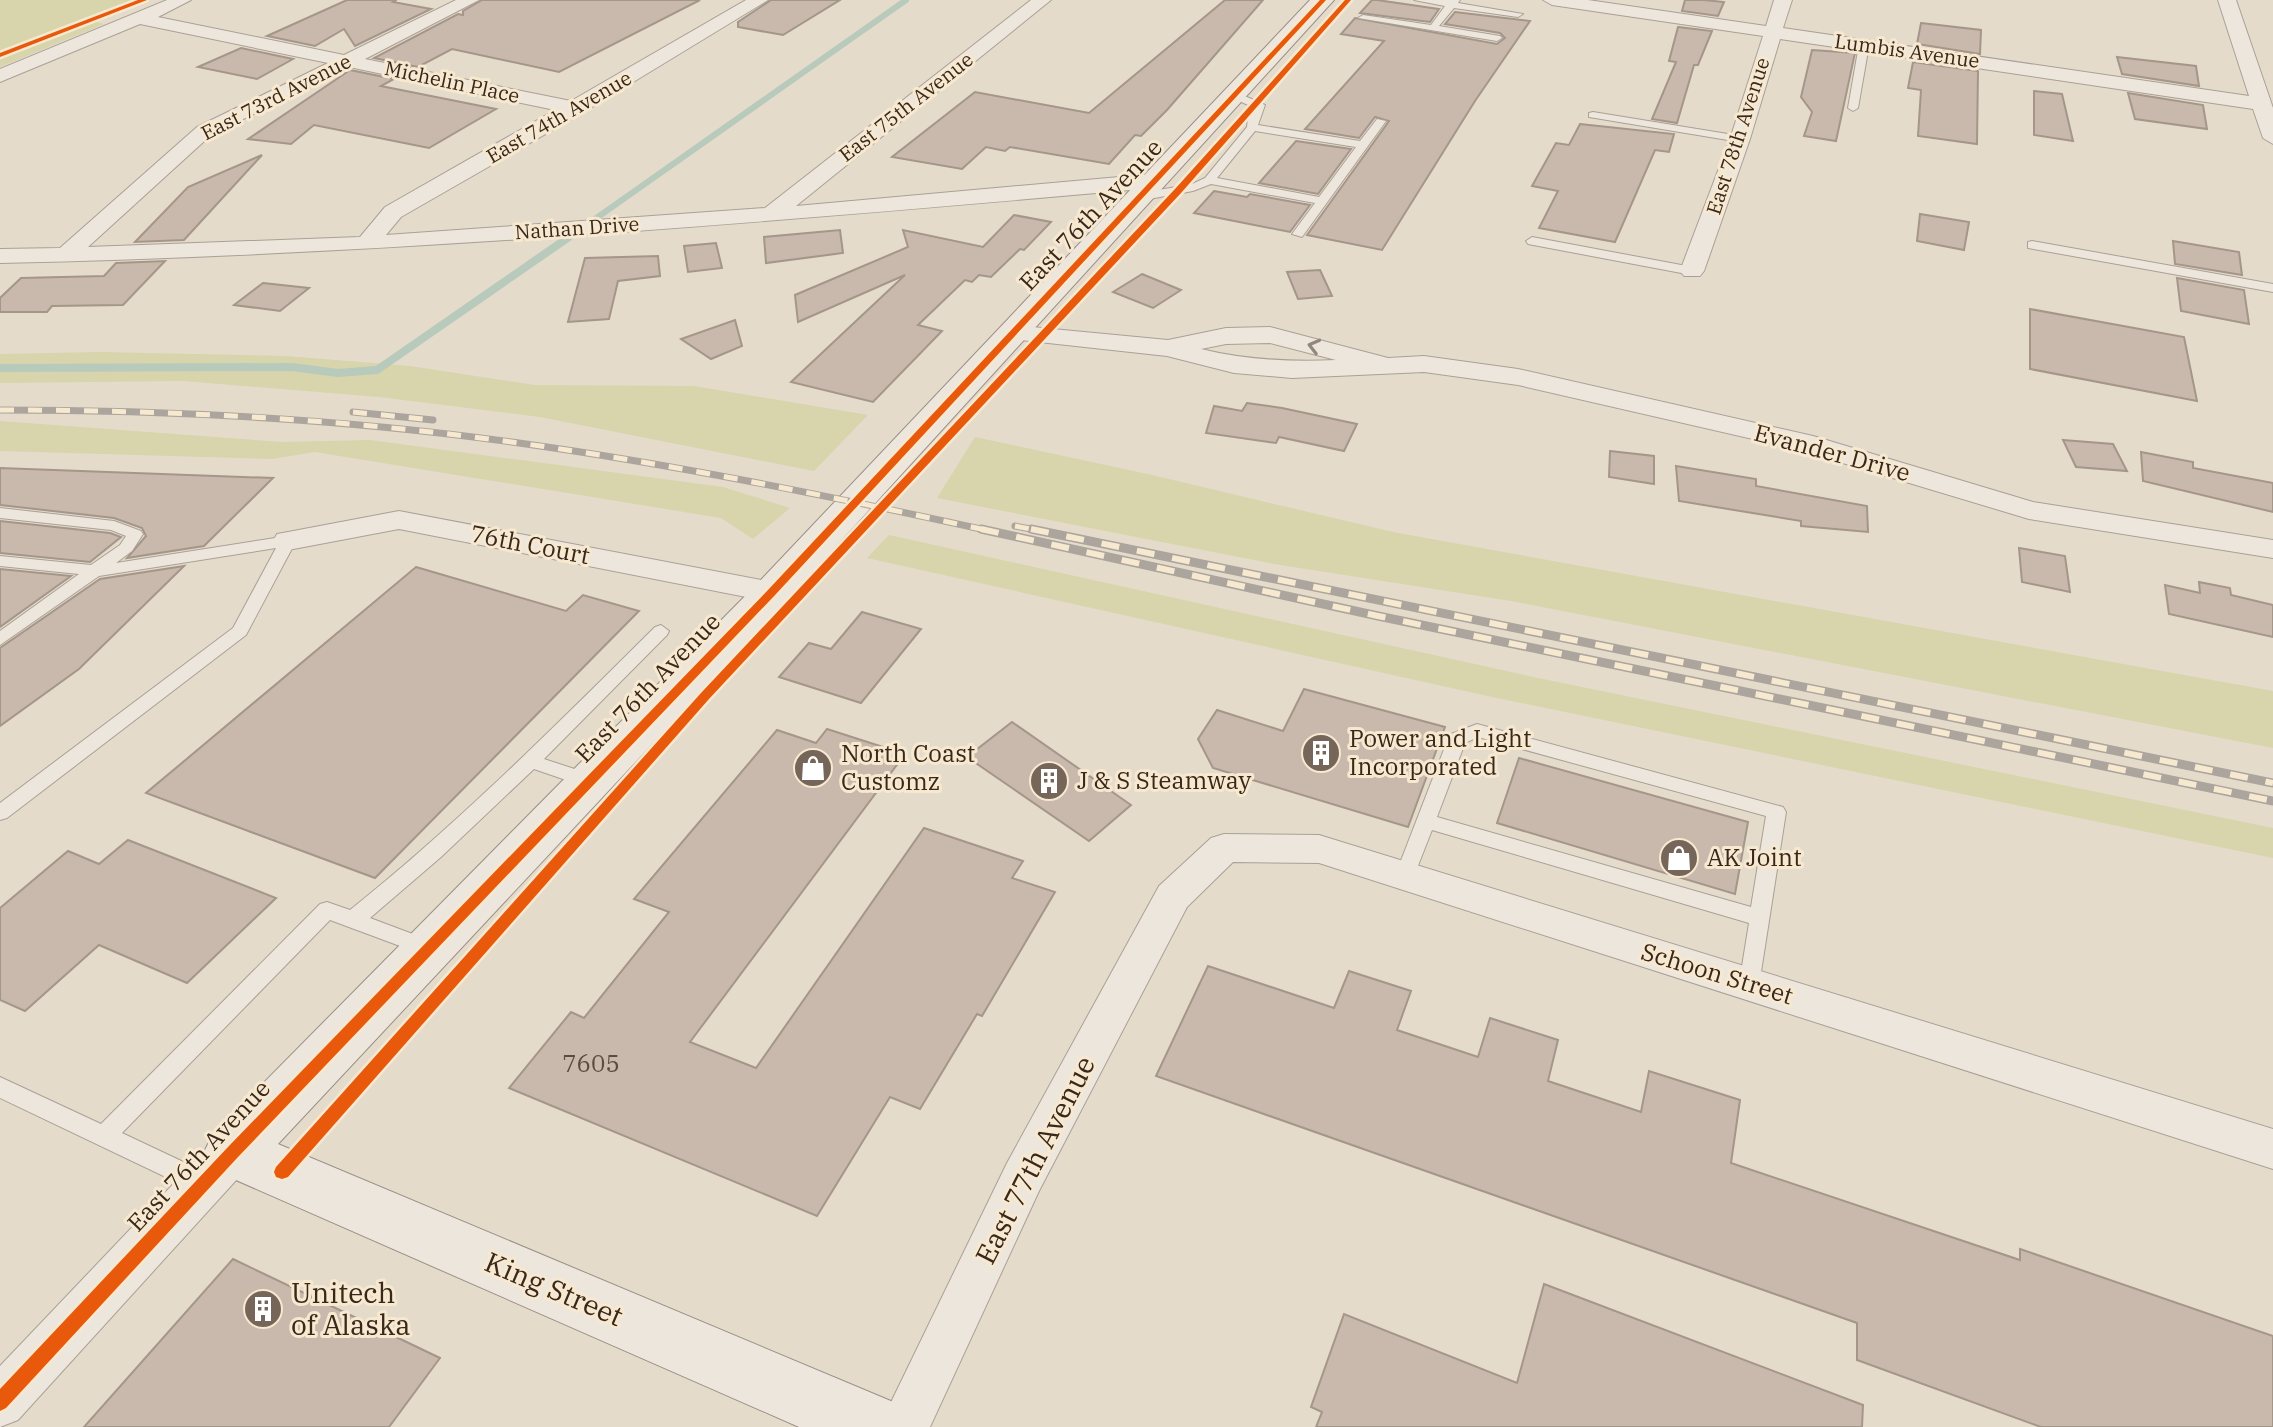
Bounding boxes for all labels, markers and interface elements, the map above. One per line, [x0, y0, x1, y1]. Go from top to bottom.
street label: Lumbis Avenue [1833, 27, 1981, 74]
street label: East 75th Avenue [833, 46, 978, 168]
street label: East 73rd Avenue [196, 47, 355, 146]
street label: Michelin Place [382, 54, 522, 109]
street label: East 78th Avenue [1699, 54, 1776, 218]
street label: East 74th Avenue [481, 64, 636, 169]
street label: East 76th Avenue [1012, 132, 1169, 297]
street label: Nathan Drive [514, 210, 640, 245]
one-way arrow [1308, 338, 1321, 355]
street label: Evander Drive [1751, 416, 1914, 488]
street label: 76th Court [468, 517, 593, 571]
street label: East 76th Avenue [568, 606, 727, 769]
place label: Power and Light Incorporated [1349, 722, 1531, 782]
building icon: Power and Light Incorporated [1300, 732, 1342, 774]
place label: North Coast Customz [841, 737, 975, 797]
shop icon: North Coast Customz [792, 747, 834, 789]
building icon: J & S Steamway [1028, 760, 1070, 802]
place label: J & S Steamway [1077, 764, 1252, 796]
shop icon: AK Joint [1658, 837, 1700, 879]
place label: AK Joint [1707, 841, 1802, 873]
street label: Schoon Street [1637, 935, 1797, 1011]
house number: 7605 [562, 1047, 620, 1079]
street label: East 77th Avenue [966, 1049, 1103, 1270]
street label: East 76th Avenue [120, 1073, 277, 1238]
street label: King Street [479, 1243, 629, 1334]
place label: Unitech of Alaska [291, 1274, 411, 1343]
building icon: Unitech of Alaska [242, 1288, 284, 1330]

